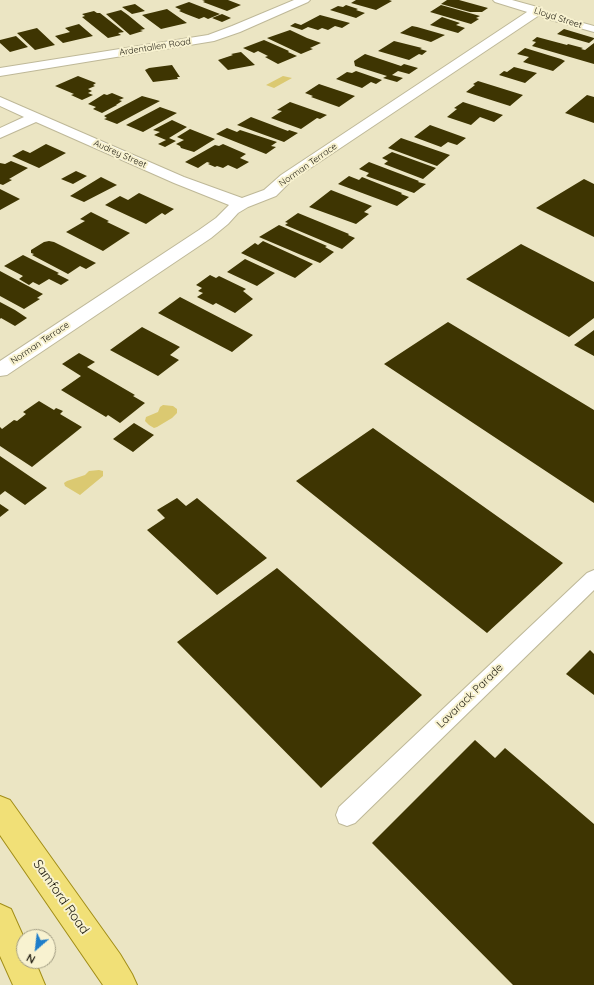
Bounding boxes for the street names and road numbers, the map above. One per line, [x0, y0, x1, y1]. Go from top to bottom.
street label: Lloyd Street [533, 5, 583, 31]
street label: Ardentallen Road [118, 36, 192, 58]
street label: Audrey Street [92, 138, 148, 170]
street label: Norman Terrace [277, 141, 339, 189]
street label: Norman Terrace [9, 319, 71, 367]
street label: Lavarack Parade [434, 661, 506, 731]
street label: Samford Road [30, 857, 92, 937]

